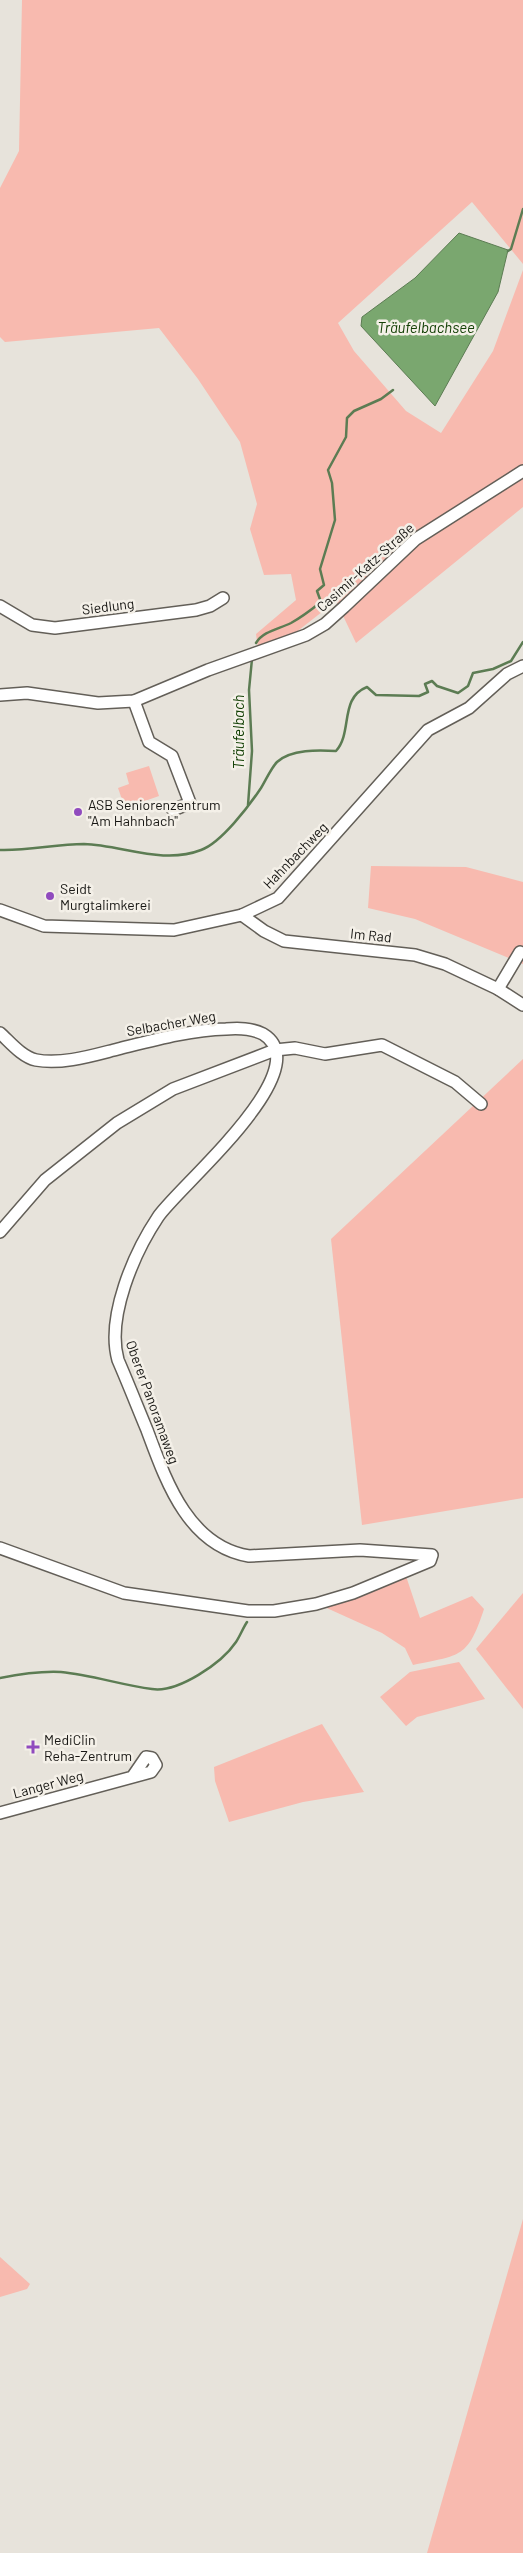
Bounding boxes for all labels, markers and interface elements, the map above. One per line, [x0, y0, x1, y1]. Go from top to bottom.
water label: Träufelbachsee [377, 318, 475, 336]
street label: Casimir-Katz-Straße [313, 519, 417, 615]
street label: Siedlung [81, 594, 135, 618]
water label: Träufelbach [229, 694, 247, 769]
place label: ASB Seniorenzentrum "Am Hahnbach" [88, 796, 221, 829]
marker: ASB Seniorenzentrum "Am Hahnbach" [72, 806, 84, 818]
street label: Hahnbachweg [259, 818, 331, 892]
place label: Seidt Murgtalimkerei [60, 880, 151, 913]
marker: Seidt Murgtalimkerei [44, 890, 56, 902]
street label: Im Rad [350, 924, 392, 946]
street label: Selbacher Weg [125, 1007, 217, 1039]
street label: Oberer Panoramaweg [123, 1338, 183, 1466]
place label: MediClin Reha-Zentrum [44, 1731, 132, 1764]
marker: MediClin Reha-Zentrum [26, 1740, 40, 1754]
street label: Langer Weg [11, 1766, 85, 1802]

